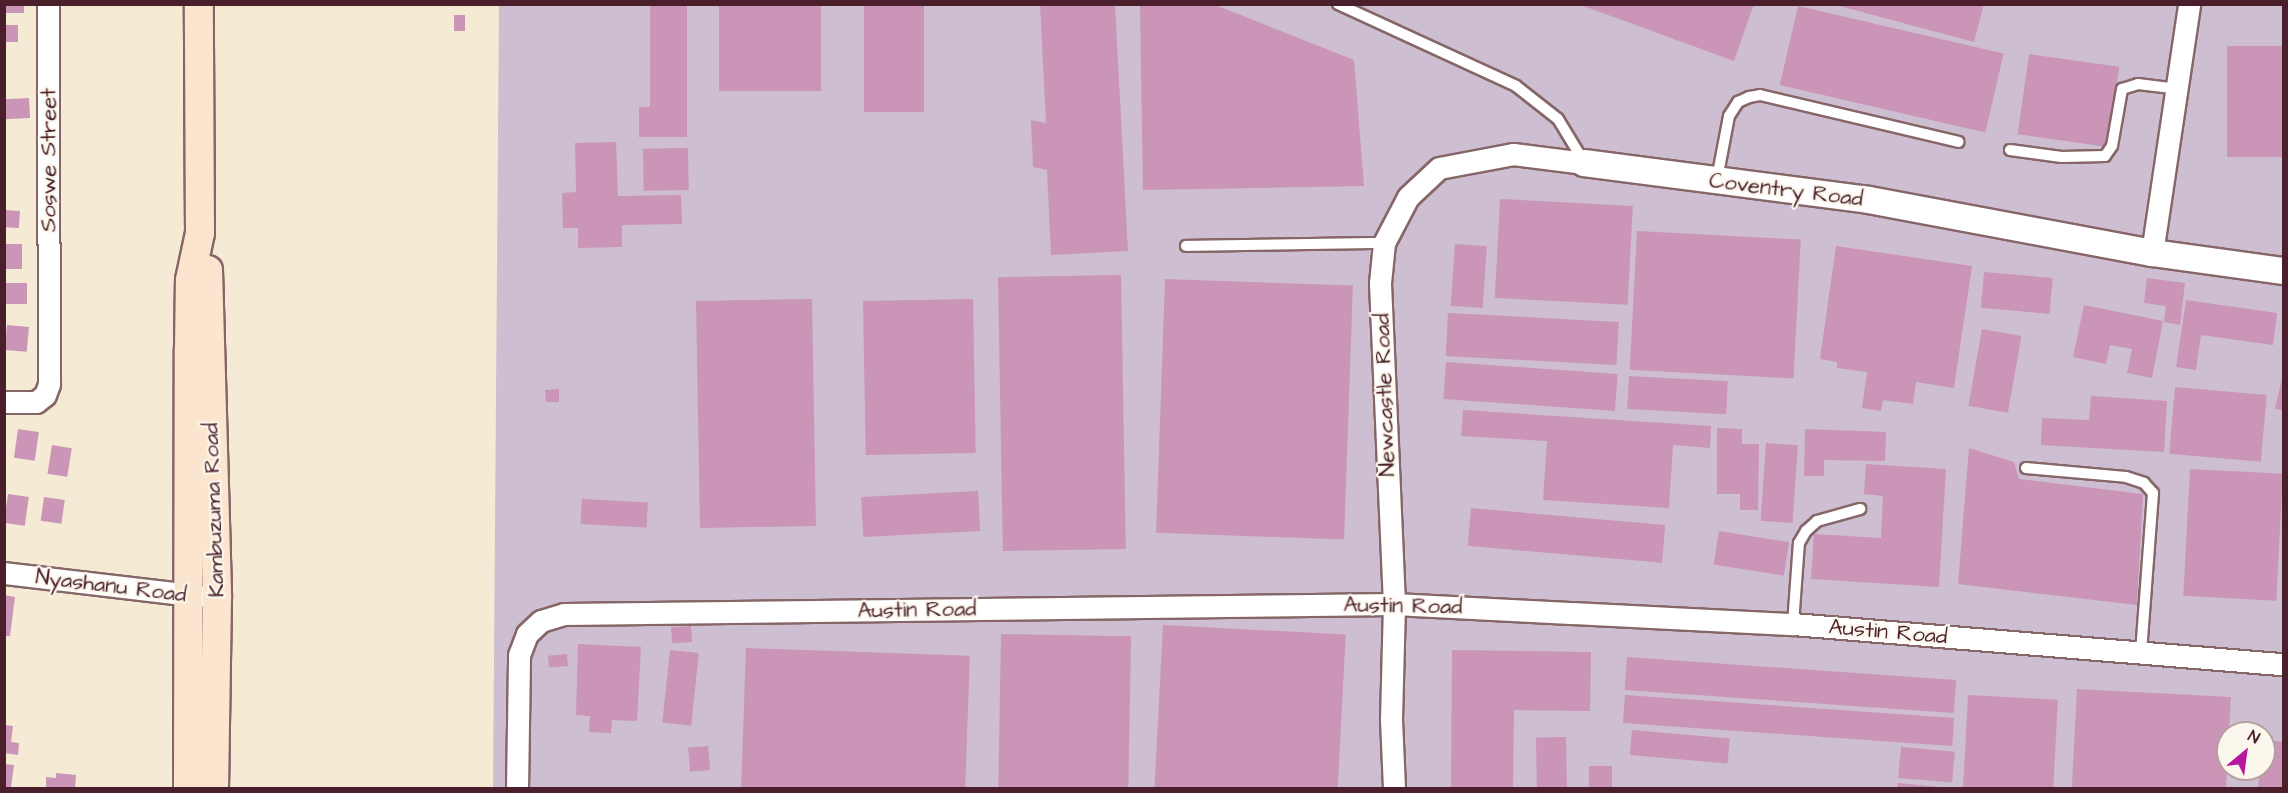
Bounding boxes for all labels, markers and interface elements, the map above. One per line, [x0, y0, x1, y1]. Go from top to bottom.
street label: Soswe Street [36, 88, 62, 232]
street label: Coventry Road [1708, 167, 1864, 213]
street label: Newcastle Road [1369, 313, 1401, 477]
street label: Kambuzuma Road [198, 422, 230, 598]
street label: Nyashanu Road [34, 564, 188, 608]
street label: Austin Road [1343, 592, 1463, 620]
street label: Austin Road [857, 596, 977, 624]
street label: Austin Road [1828, 614, 1948, 650]
north arrow [2216, 721, 2276, 781]
text: N [2244, 725, 2263, 749]

